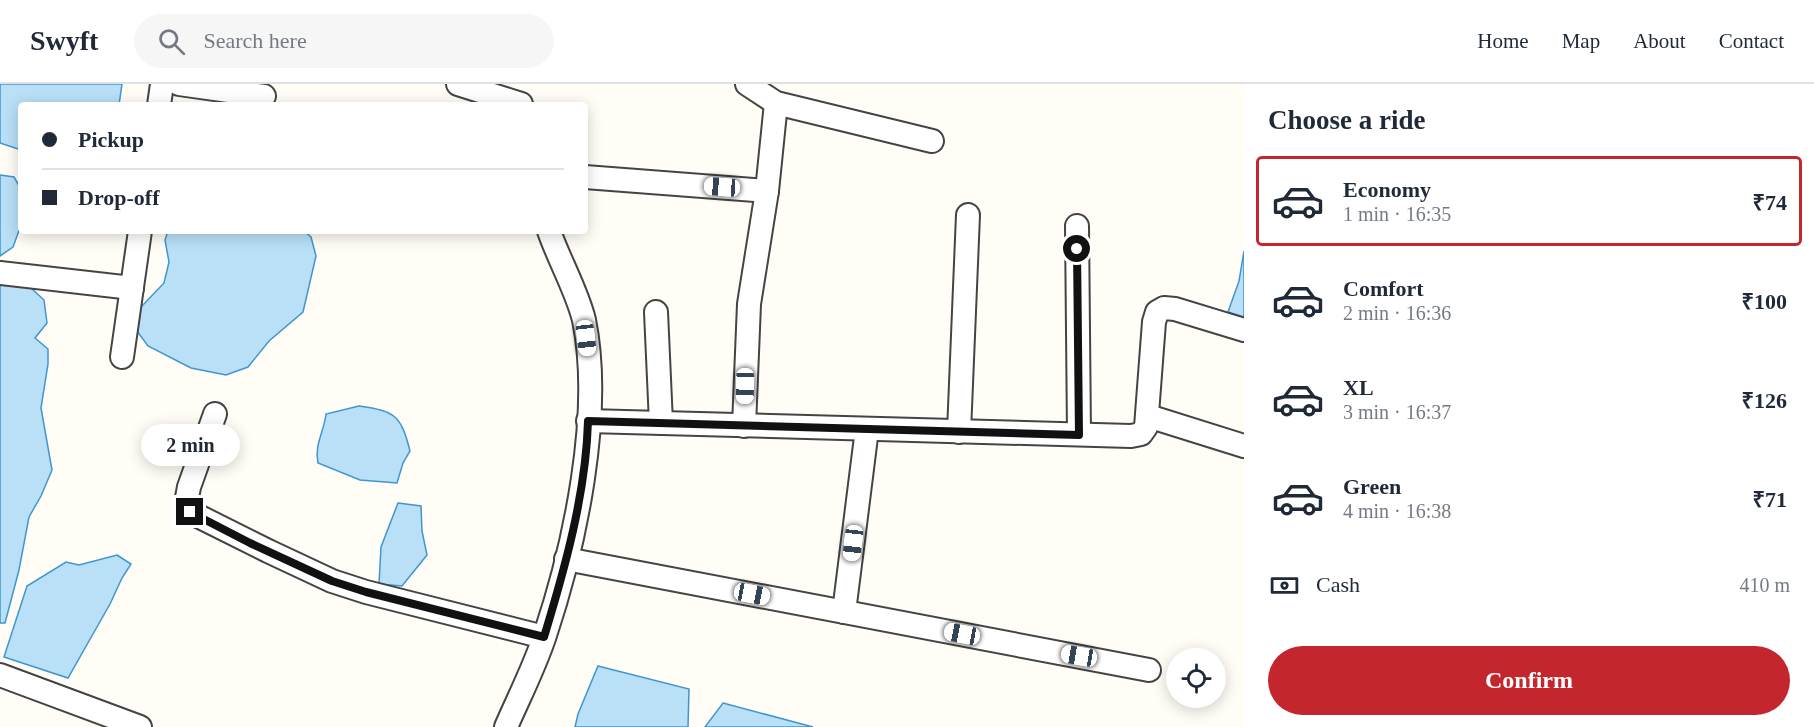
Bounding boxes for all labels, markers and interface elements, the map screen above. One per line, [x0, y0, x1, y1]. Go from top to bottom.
search box [134, 14, 554, 68]
text: Swyft [30, 25, 98, 56]
icon: search [155, 25, 188, 58]
text: Search here [203, 28, 307, 53]
text: Home [1477, 29, 1529, 53]
text: Map [1562, 29, 1600, 53]
text: About [1633, 29, 1686, 53]
text: Contact [1719, 29, 1784, 53]
text: Choose a ride [1268, 105, 1426, 135]
text: Pickup [78, 127, 144, 152]
icon: car [1271, 174, 1325, 228]
car [703, 177, 741, 197]
text: Economy [1343, 177, 1431, 202]
text: Drop-off [78, 185, 159, 210]
text: ₹74 [1752, 190, 1787, 215]
text: 1 min · 16:35 [1343, 203, 1451, 225]
route start [1063, 235, 1090, 262]
icon: car [1271, 273, 1325, 327]
text: Comfort [1343, 276, 1424, 301]
text: ₹100 [1741, 289, 1787, 314]
text: 2 min · 16:36 [1343, 302, 1451, 324]
car [575, 319, 597, 357]
car [736, 368, 754, 404]
icon: car [1271, 372, 1325, 426]
text: XL [1343, 375, 1374, 400]
text: ₹126 [1741, 388, 1787, 413]
text: 3 min · 16:37 [1343, 401, 1451, 423]
callout: 2 min [140, 425, 240, 467]
text: 2 min [166, 434, 215, 456]
icon: car [1271, 471, 1325, 525]
text: Green [1343, 474, 1401, 499]
text: ₹71 [1752, 487, 1787, 512]
route end [176, 498, 203, 525]
text: 4 min · 16:38 [1343, 500, 1451, 522]
car [842, 524, 864, 562]
icon: cash [1268, 569, 1301, 602]
text: Cash [1316, 572, 1360, 597]
text: 410 m [1739, 574, 1790, 596]
car [733, 582, 771, 606]
car [943, 622, 981, 646]
car [1060, 644, 1098, 668]
button: Confirm [1268, 646, 1790, 715]
map controls [1166, 648, 1226, 708]
button: locate [1166, 648, 1226, 708]

